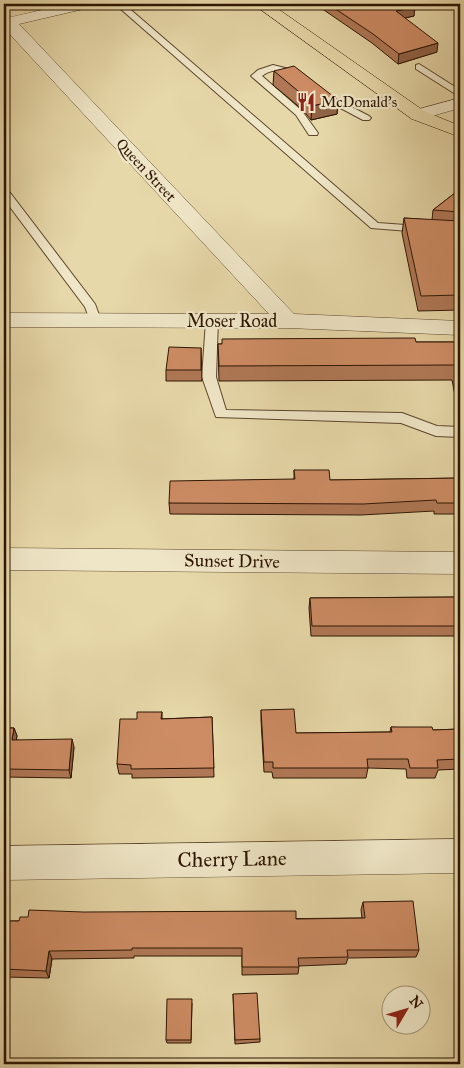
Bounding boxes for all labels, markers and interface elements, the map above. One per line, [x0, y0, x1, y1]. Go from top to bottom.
restaurant icon: McDonald's [295, 91, 317, 113]
place label: McDonald's [321, 93, 397, 111]
street label: Queen Street [112, 135, 180, 206]
street label: Moser Road [187, 310, 277, 332]
street label: Sunset Drive [184, 549, 280, 573]
street label: Cherry Lane [177, 845, 287, 873]
north arrow [382, 986, 432, 1036]
text: N [405, 992, 426, 1012]

